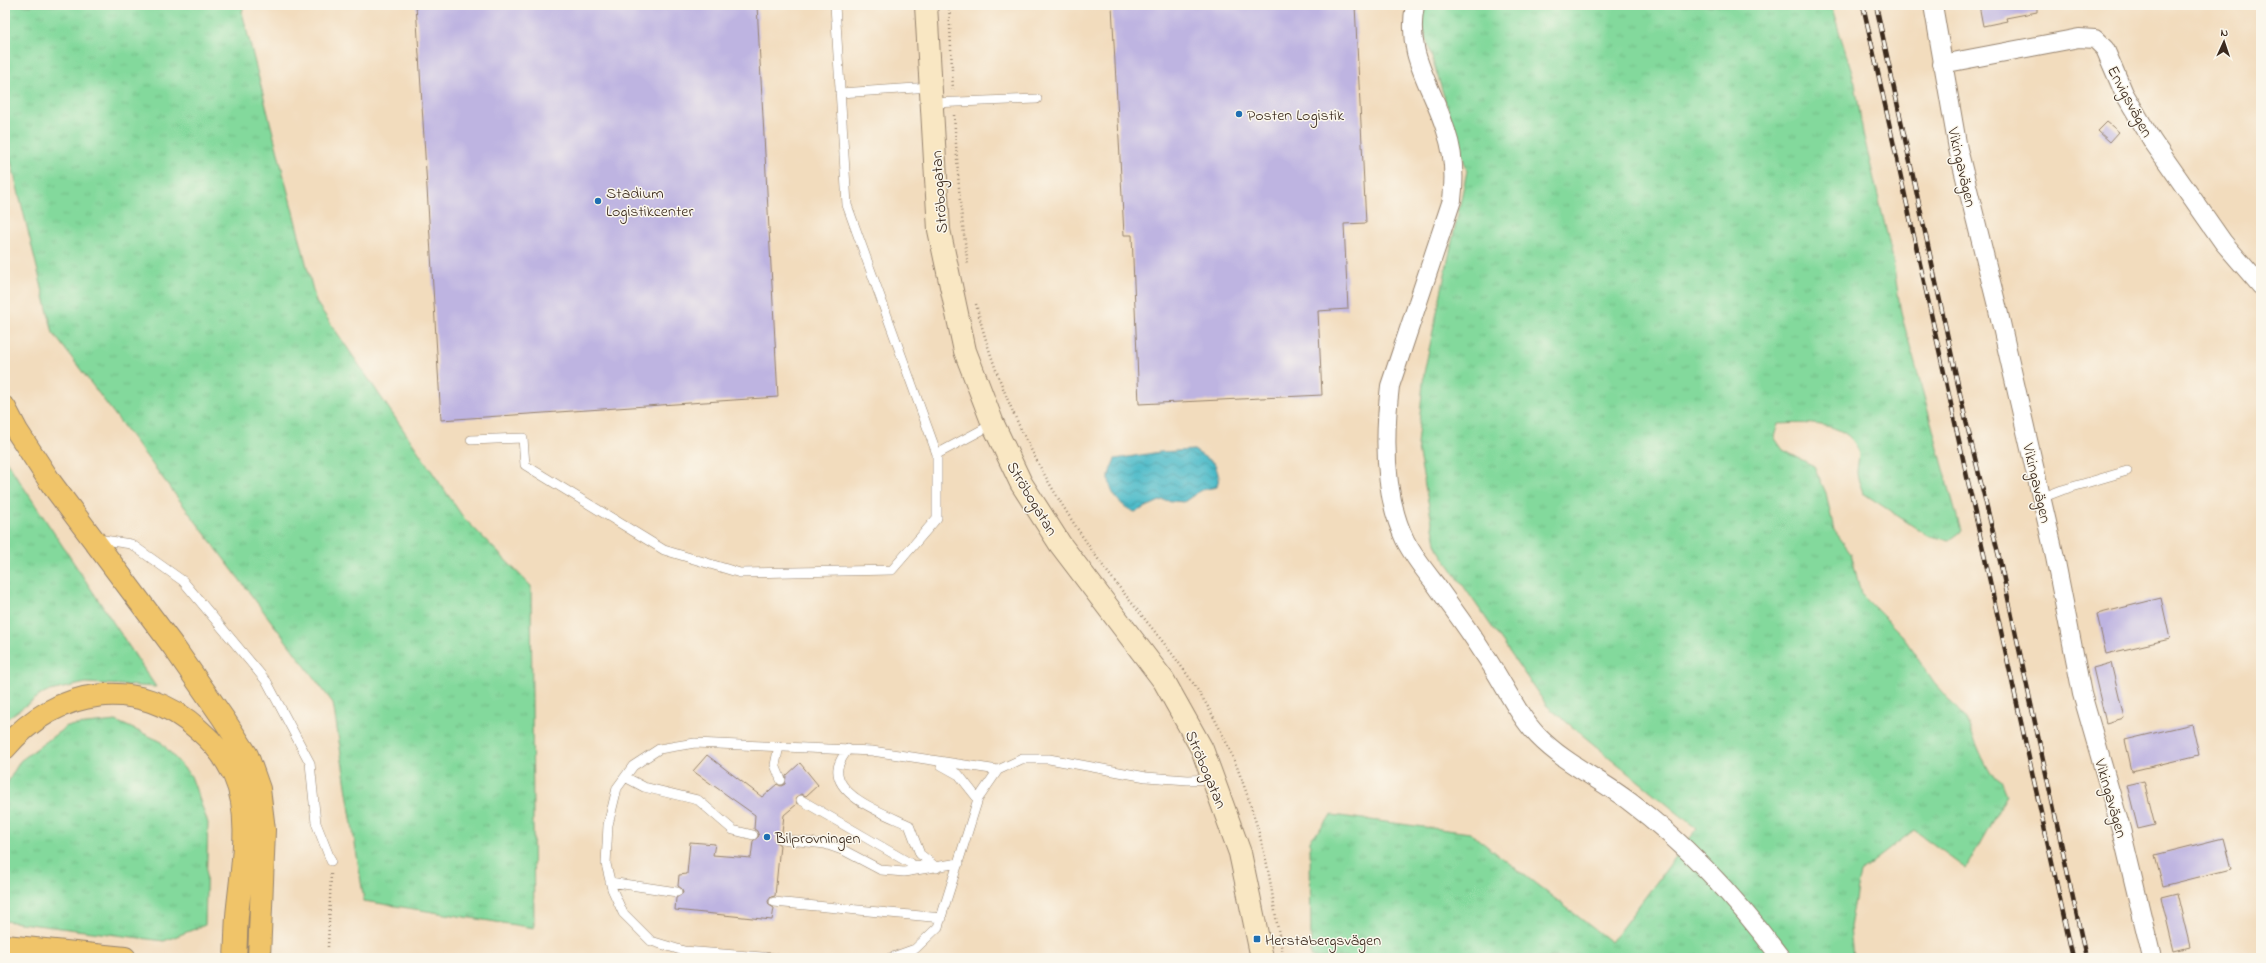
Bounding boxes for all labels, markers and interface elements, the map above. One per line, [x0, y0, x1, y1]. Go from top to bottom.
north arrow [2204, 22, 2244, 62]
text: N [2220, 25, 2229, 41]
street label: Envigsvägen [2100, 62, 2158, 142]
place label: Posten Logistik [1247, 104, 1345, 128]
marker: Posten Logistik [1234, 109, 1244, 119]
street label: Vikingavägen [1940, 124, 1982, 210]
street label: Ströbogatan [925, 150, 955, 234]
place label: Stadium Logistikcenter [606, 182, 693, 224]
marker: Stadium Logistikcenter [593, 196, 603, 206]
street label: Vikingavägen [2015, 440, 2057, 526]
street label: Ströbogatan [1000, 457, 1063, 541]
street label: Ströbogatan [1178, 727, 1232, 813]
street label: Vikingavägen [2087, 755, 2133, 841]
place label: Bilprovningen [774, 827, 861, 851]
marker: Bilprovningen [762, 832, 772, 842]
place label: Herstabergsvägen [1265, 929, 1381, 953]
marker: Herstabergsvägen [1252, 934, 1262, 944]

